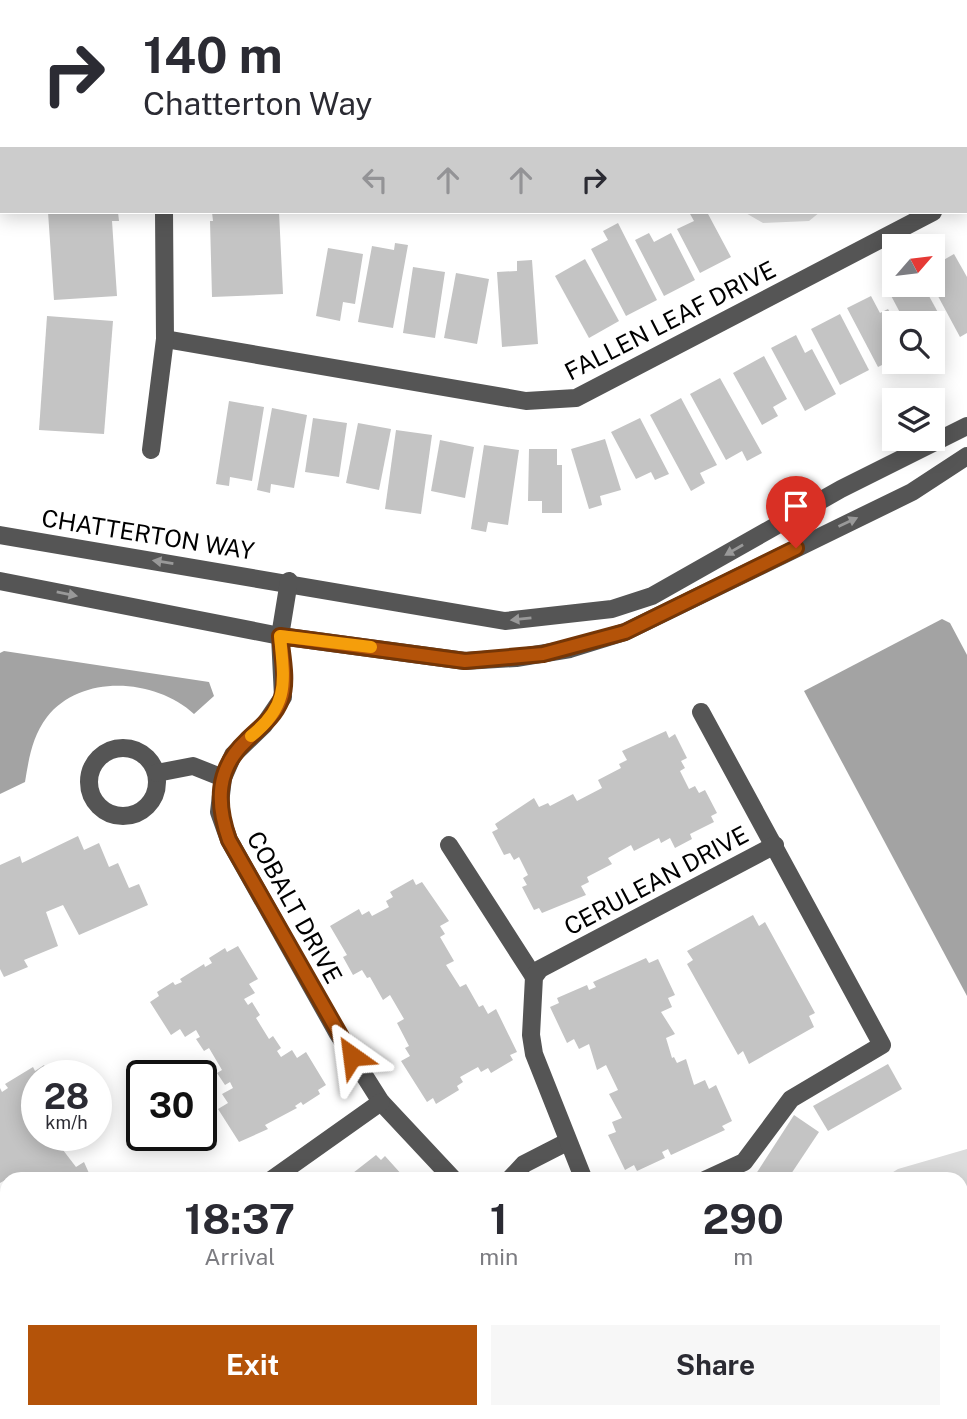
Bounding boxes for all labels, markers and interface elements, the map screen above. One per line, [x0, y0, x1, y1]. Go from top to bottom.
text: 140 m [143, 26, 283, 84]
icon: right [28, 28, 119, 119]
text: Chatterton Way [143, 85, 373, 122]
icon: left [356, 161, 394, 199]
icon: ahead [429, 161, 467, 199]
icon: ahead [502, 161, 540, 199]
icon: right [575, 161, 613, 199]
north arrow [882, 234, 945, 298]
map controls [882, 234, 945, 451]
street label: FALLEN LEAF DRIVE [560, 255, 780, 385]
button: search [882, 311, 945, 374]
button: layers [882, 388, 945, 451]
pin [766, 476, 826, 548]
icon: arrive [777, 487, 815, 525]
street label: CHATTERTON WAY [40, 503, 257, 565]
one-way arrow [838, 516, 858, 528]
one-way arrow [724, 544, 744, 556]
one-way arrow [152, 556, 174, 567]
one-way arrow [56, 589, 78, 600]
one-way arrow [510, 613, 532, 624]
street label: CERULEAN DRIVE [559, 820, 753, 940]
street label: COBALT DRIVE [242, 826, 348, 988]
position arrow [315, 1019, 389, 1093]
speed limit sign: 30 [126, 1060, 217, 1151]
text: 28 [44, 1076, 89, 1117]
text: km/h [45, 1112, 88, 1133]
text: 18:37 [184, 1194, 295, 1243]
text: 1 [490, 1194, 508, 1243]
text: 290 [703, 1194, 784, 1243]
text: Arrival [204, 1243, 275, 1270]
text: min [479, 1243, 518, 1270]
text: m [733, 1243, 753, 1270]
button: Exit [28, 1325, 477, 1405]
button: Share [491, 1325, 940, 1405]

